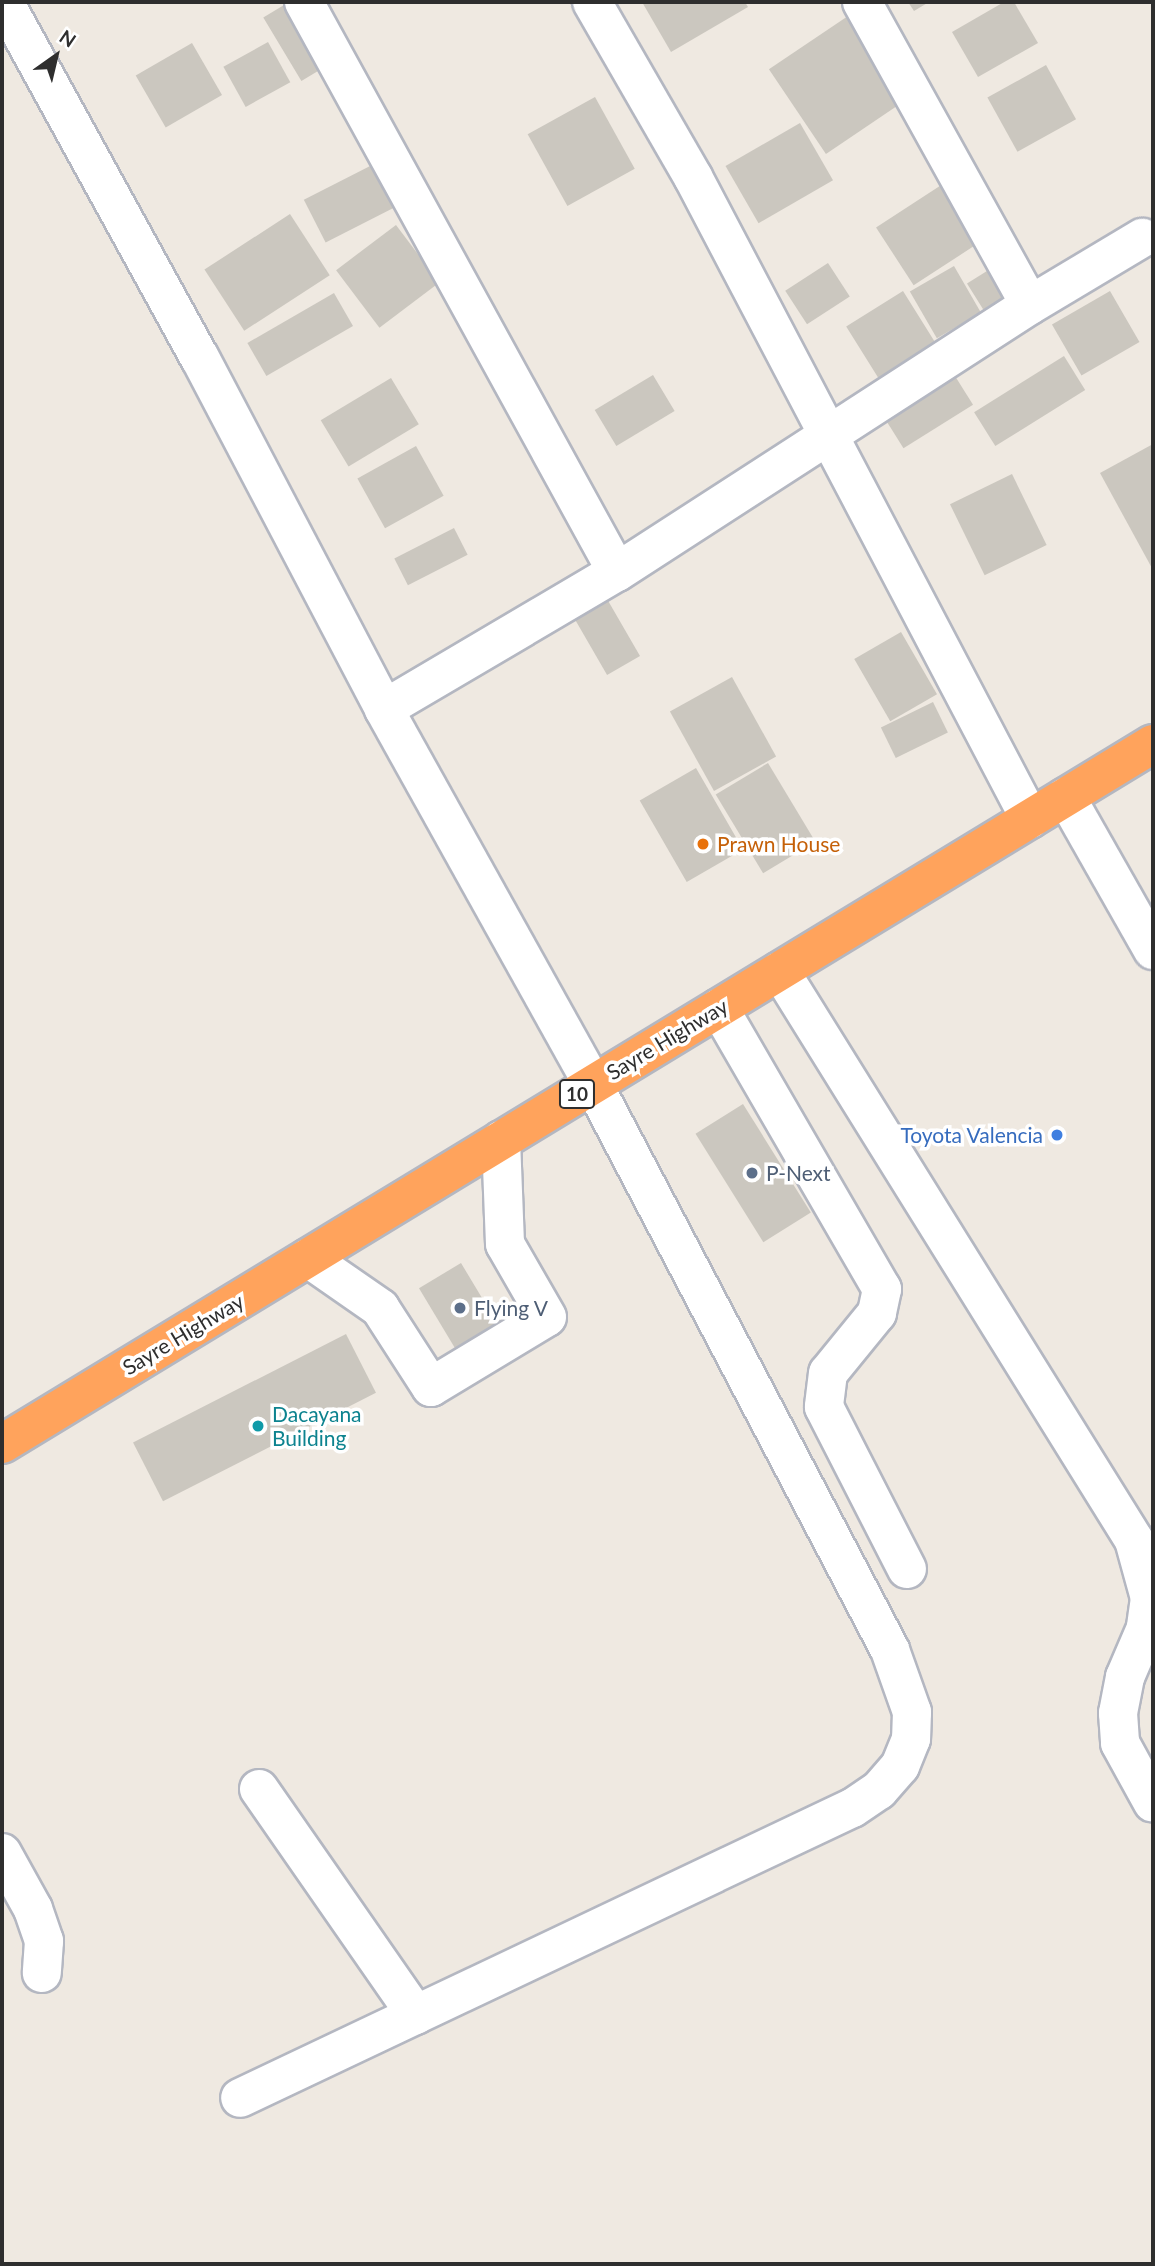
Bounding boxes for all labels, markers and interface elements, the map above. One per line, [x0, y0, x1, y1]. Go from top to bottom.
north arrow [21, 21, 91, 91]
text: N [56, 25, 81, 52]
place label: Prawn House [717, 831, 840, 857]
marker: Prawn House [695, 836, 711, 852]
street label: Sayre Highway [602, 993, 732, 1085]
road number: 10 [558, 1078, 596, 1110]
place label: Toyota Valencia [900, 1122, 1043, 1148]
marker: Toyota Valencia [1049, 1127, 1065, 1143]
place label: P-Next [766, 1160, 831, 1186]
marker: P-Next [744, 1165, 760, 1181]
street label: Sayre Highway [118, 1288, 248, 1380]
place label: Flying V [474, 1295, 549, 1321]
marker: Flying V [452, 1300, 468, 1316]
place label: Dacayana Building [272, 1401, 362, 1451]
marker: Dacayana Building [250, 1418, 266, 1434]

